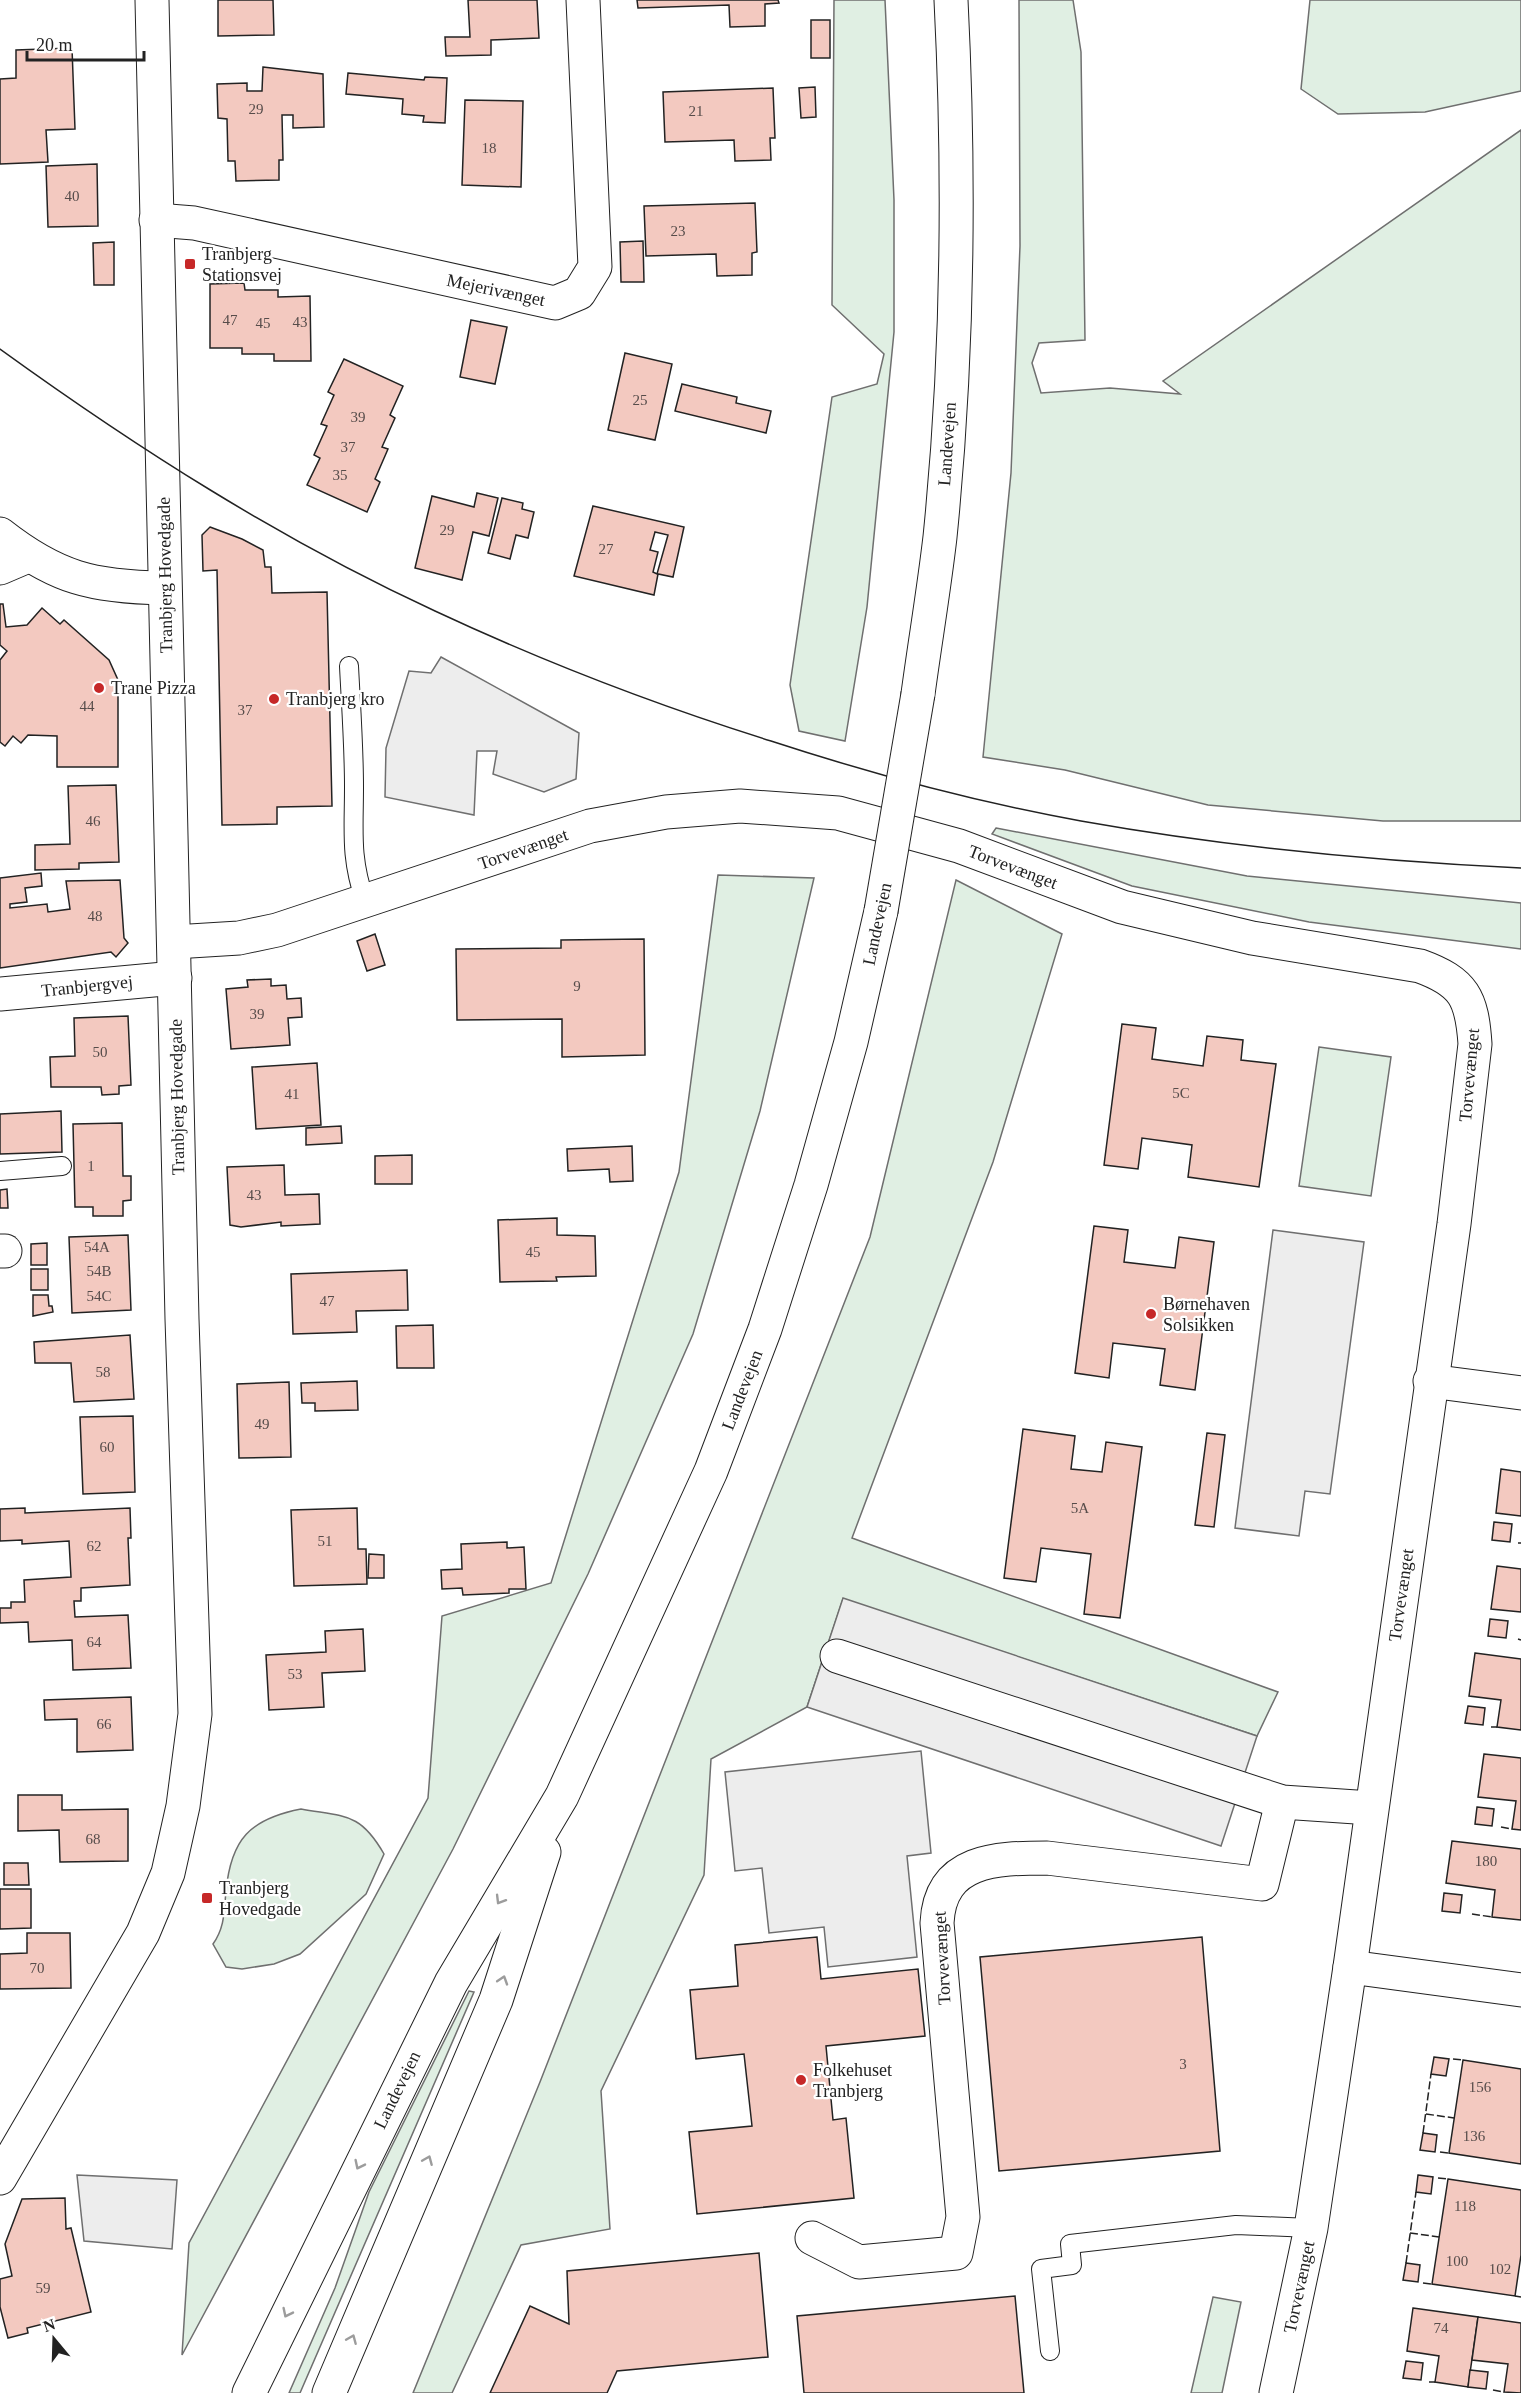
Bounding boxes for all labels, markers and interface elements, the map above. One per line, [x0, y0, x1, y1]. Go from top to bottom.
scale bar [27, 24, 144, 62]
text: 20 m [36, 35, 73, 55]
house number: 29 [249, 101, 264, 117]
house number: 21 [689, 103, 704, 119]
house number: 18 [482, 140, 497, 156]
house number: 40 [65, 188, 80, 204]
house number: 23 [671, 223, 686, 239]
place label: Tranbjerg Stationsvej [202, 244, 282, 285]
marker: Tranbjerg Stationsvej [183, 257, 197, 271]
street label: Mejerivænget [445, 270, 547, 310]
house number: 47 [223, 312, 238, 328]
house number: 43 [293, 314, 308, 330]
house number: 45 [256, 315, 271, 331]
house number: 25 [633, 392, 648, 408]
street label: Landevejen [934, 401, 960, 487]
house number: 39 [351, 409, 366, 425]
house number: 37 [341, 439, 356, 455]
house number: 35 [333, 467, 348, 483]
street label: Tranbjerg Hovedgade [154, 497, 176, 653]
house number: 29 [440, 522, 455, 538]
house number: 27 [599, 541, 614, 557]
place label: Trane Pizza [111, 678, 196, 698]
marker: Trane Pizza [92, 681, 106, 695]
place label: Tranbjerg kro [286, 689, 385, 709]
marker: Tranbjerg kro [267, 692, 281, 706]
house number: 44 [80, 698, 95, 714]
house number: 37 [238, 702, 253, 718]
house number: 46 [86, 813, 101, 829]
street label: Torvevænget [475, 824, 571, 874]
street label: Torvevænget [966, 841, 1060, 893]
street label: Landevejen [858, 881, 896, 967]
house number: 48 [88, 908, 103, 924]
street label: Tranbjergvej [40, 971, 134, 1001]
house number: 9 [573, 978, 581, 994]
house number: 39 [250, 1006, 265, 1022]
street label: Tranbjerg Hovedgade [166, 1019, 188, 1175]
street label: Torvevænget [1455, 1027, 1483, 1123]
house number: 50 [93, 1044, 108, 1060]
house number: 5C [1172, 1085, 1190, 1101]
house number: 41 [285, 1086, 300, 1102]
house number: 1 [87, 1158, 95, 1174]
house number: 43 [247, 1187, 262, 1203]
house number: 54A [84, 1239, 110, 1255]
house number: 45 [526, 1244, 541, 1260]
house number: 54B [86, 1263, 112, 1279]
house number: 54C [86, 1288, 112, 1304]
house number: 47 [320, 1293, 335, 1309]
place label: Børnehaven Solsikken [1163, 1294, 1250, 1335]
marker: Børnehaven Solsikken [1144, 1307, 1158, 1321]
street label: Landevejen [718, 1347, 766, 1433]
house number: 58 [96, 1364, 111, 1380]
house number: 49 [255, 1416, 270, 1432]
house number: 60 [100, 1439, 115, 1455]
house number: 5A [1071, 1500, 1089, 1516]
house number: 51 [318, 1533, 333, 1549]
house number: 62 [87, 1538, 102, 1554]
street label: Torvevænget [1385, 1547, 1417, 1643]
house number: 64 [87, 1634, 102, 1650]
house number: 53 [288, 1666, 303, 1682]
house number: 66 [97, 1716, 112, 1732]
house number: 68 [86, 1831, 101, 1847]
house number: 180 [1475, 1853, 1497, 1869]
place label: Tranbjerg Hovedgade [219, 1878, 301, 1919]
marker: Tranbjerg Hovedgade [200, 1891, 214, 1905]
one-way arrow [495, 1894, 507, 1904]
street label: Torvevænget [930, 1911, 954, 2005]
house number: 70 [30, 1960, 45, 1976]
one-way arrow [496, 1975, 508, 1986]
street label: Landevejen [370, 2048, 424, 2132]
house number: 3 [1179, 2056, 1187, 2072]
place label: Folkehuset Tranbjerg [813, 2060, 892, 2101]
marker: Folkehuset Tranbjerg [794, 2073, 808, 2087]
house number: 156 [1469, 2079, 1492, 2095]
house number: 136 [1463, 2128, 1486, 2144]
one-way arrow [421, 2155, 433, 2166]
one-way arrow [355, 2159, 367, 2170]
house number: 118 [1454, 2198, 1476, 2214]
street label: Torvevænget [1279, 2239, 1319, 2335]
house number: 100 [1446, 2253, 1468, 2269]
house number: 102 [1489, 2261, 1511, 2277]
house number: 59 [36, 2280, 51, 2296]
one-way arrow [282, 2307, 294, 2318]
north arrow [24, 2309, 84, 2369]
text: N [41, 2315, 58, 2335]
house number: 74 [1434, 2320, 1449, 2336]
one-way arrow [345, 2335, 357, 2346]

